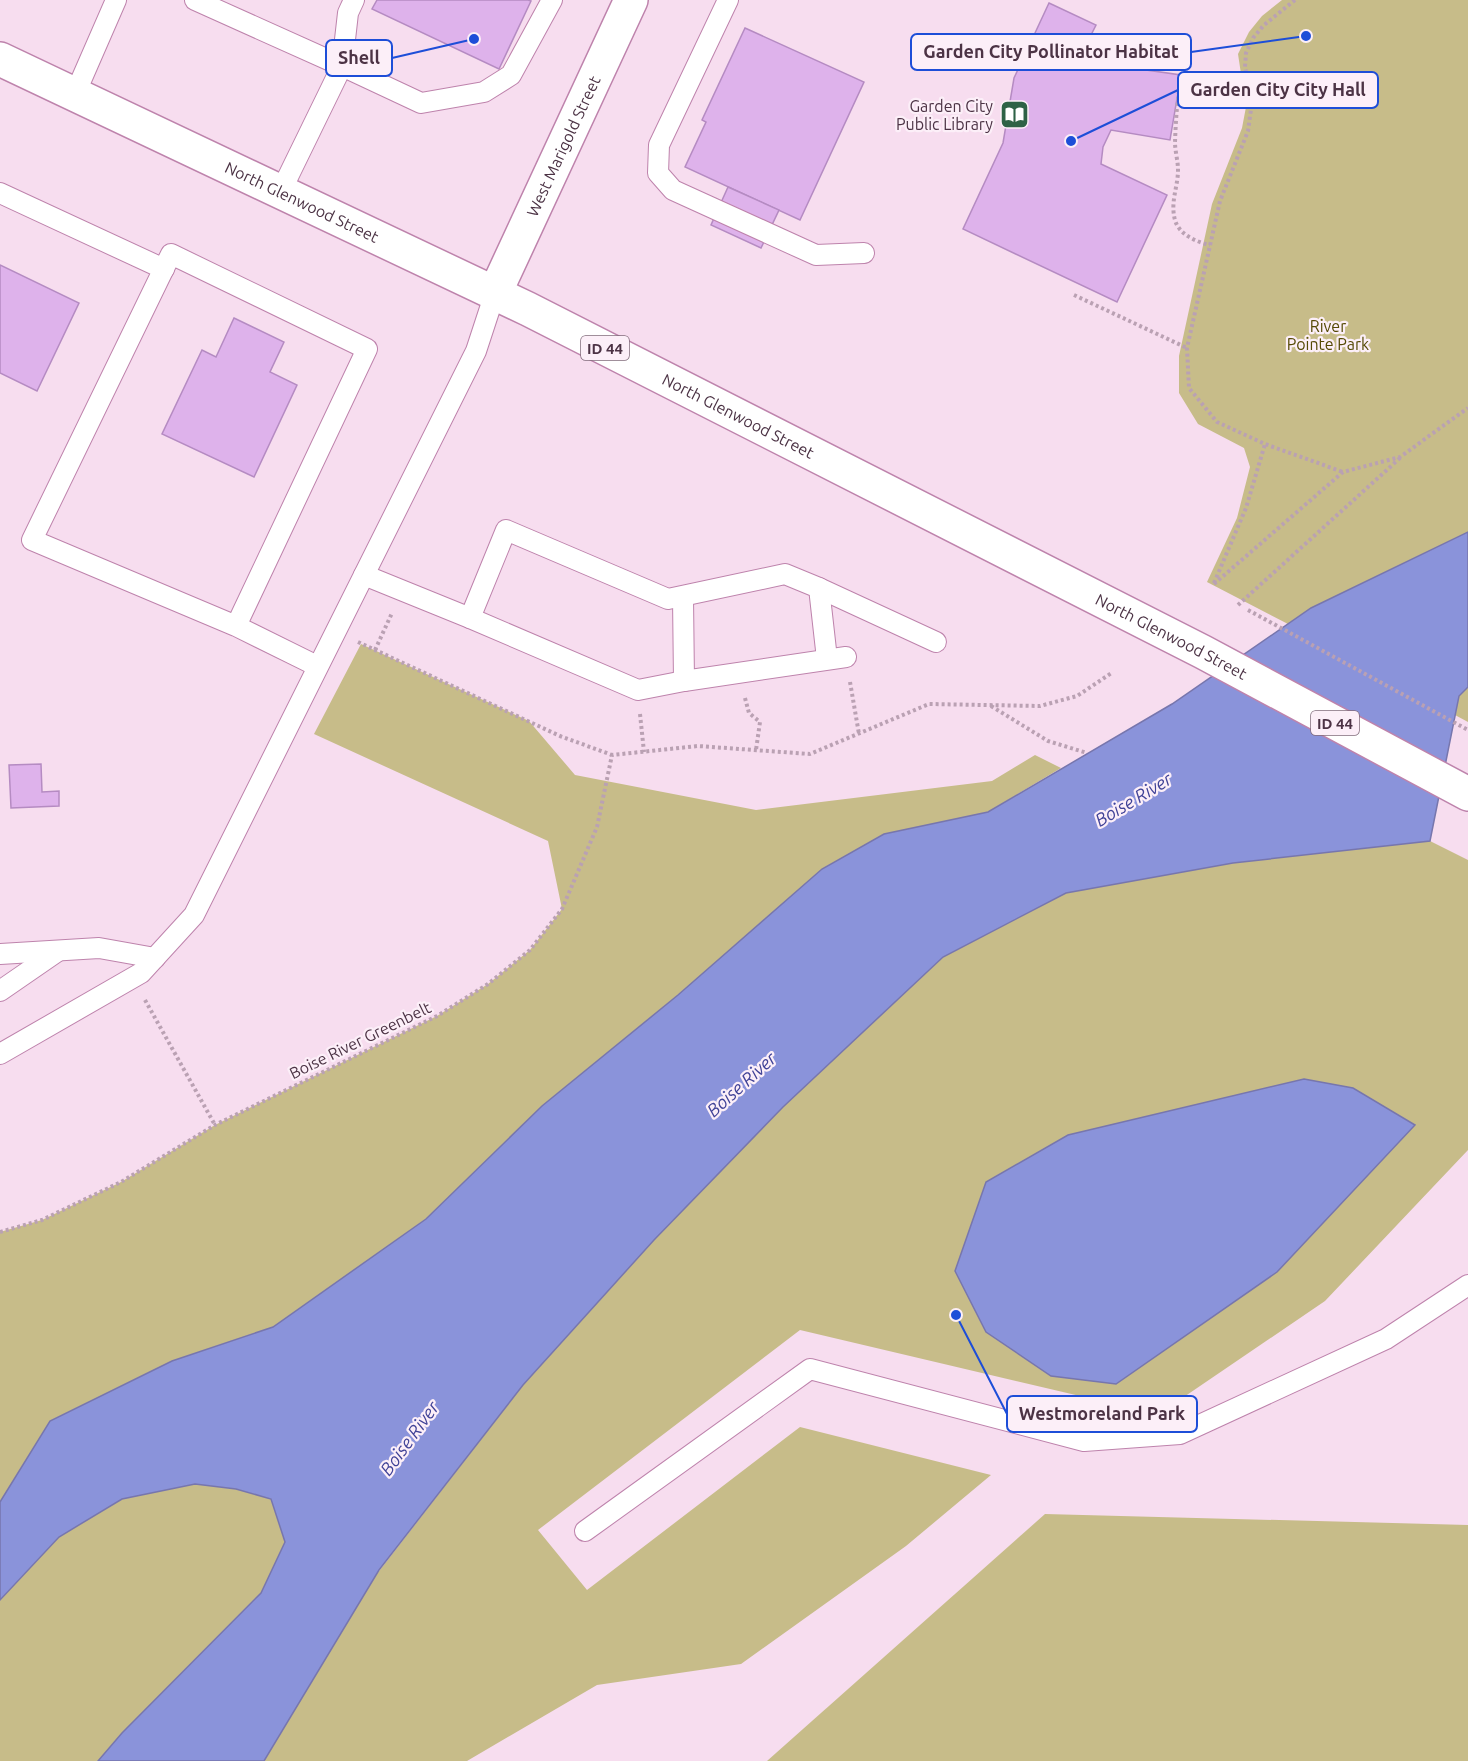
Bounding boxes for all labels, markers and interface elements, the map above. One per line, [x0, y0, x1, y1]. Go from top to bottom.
callout: Garden City Pollinator Habitat [911, 34, 1191, 70]
callout: Shell [326, 40, 392, 76]
text: Garden City Pollinator Habitat [923, 41, 1179, 61]
text: Shell [338, 47, 381, 67]
street label: West Marigold Street [523, 72, 604, 219]
callout: Garden City City Hall [1178, 72, 1378, 108]
text: Garden City City Hall [1190, 79, 1366, 99]
place label: Garden City Public Library [896, 97, 993, 133]
library icon: Garden City Public Library [998, 99, 1030, 131]
street label: North Glenwood Street [222, 158, 382, 246]
park label: River Pointe Park [1287, 317, 1369, 353]
road number: ID 44 [581, 336, 629, 360]
street label: North Glenwood Street [659, 370, 818, 462]
street label: North Glenwood Street [1093, 590, 1251, 683]
road number: ID 44 [1311, 711, 1359, 735]
water label: Boise River [1091, 768, 1176, 830]
street label: Boise River Greenbelt [286, 998, 434, 1082]
water label: Boise River [702, 1047, 781, 1120]
water label: Boise River [376, 1396, 443, 1479]
callout: Westmoreland Park [1007, 1396, 1197, 1432]
text: Westmoreland Park [1019, 1403, 1185, 1423]

